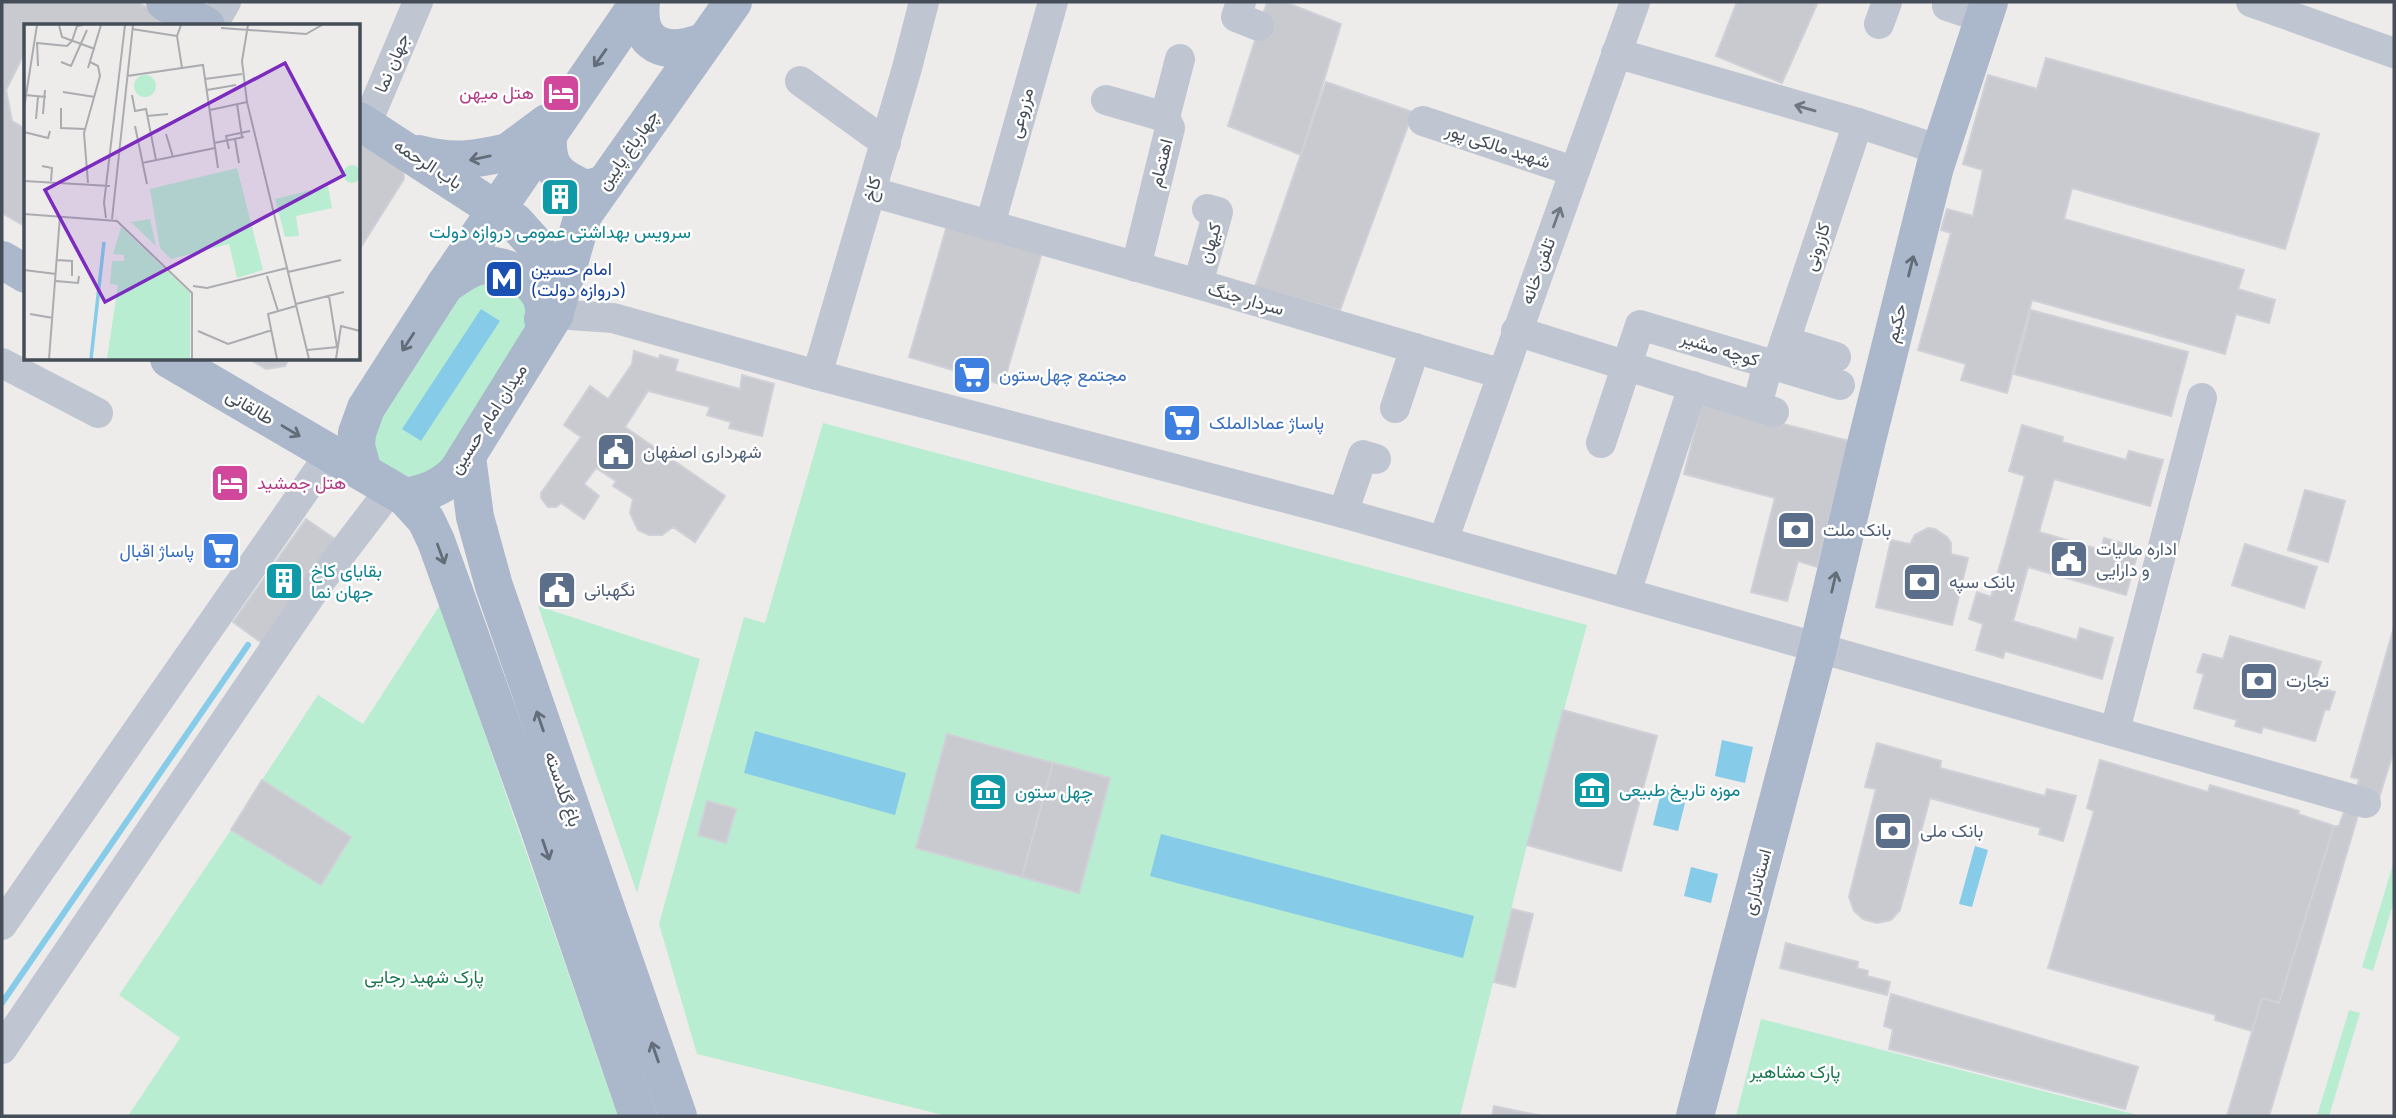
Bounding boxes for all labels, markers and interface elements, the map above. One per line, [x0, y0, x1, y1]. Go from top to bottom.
inset map [24, 24, 360, 360]
street label: جهان نما [371, 30, 416, 97]
one-way arrow [593, 48, 607, 67]
hotel icon: هتل میهن [540, 72, 582, 114]
place label: هتل میهن [459, 83, 534, 106]
street label: مزروعی [1005, 86, 1040, 141]
one-way arrow [1794, 100, 1816, 113]
street label: چهارباغ پایین [593, 106, 665, 195]
street label: شهید مالکی پور [1441, 119, 1553, 175]
street label: باب الرحمه [389, 135, 466, 196]
street label: اهتمام [1145, 137, 1180, 190]
one-way arrow [469, 151, 492, 165]
street label: کاخ [859, 174, 888, 204]
building icon: سرویس بهداشتی عمومی دروازه دولت [539, 176, 581, 218]
one-way arrow [1552, 207, 1564, 229]
street label: کیهان [1195, 220, 1228, 266]
street label: کازرونی [1800, 220, 1837, 274]
place label: سرویس بهداشتی عمومی دروازه دولت [429, 222, 691, 245]
street label: تلفن خانه [1517, 235, 1562, 308]
one-way arrow [1905, 255, 1918, 277]
metro station icon: امام حسین (دروازه دولت) [483, 258, 525, 300]
place label: امام حسین (دروازه دولت) [531, 259, 626, 303]
street label: سردار جنگ [1205, 279, 1286, 322]
street label: حکیم [1882, 302, 1913, 345]
street label: كوچه مشير [1677, 327, 1761, 373]
one-way arrow [400, 331, 414, 351]
supermarket icon: مجتمع چهل‌ستون [951, 354, 993, 396]
street label: میدان امام حسین [445, 360, 534, 479]
place label: مجتمع چهل‌ستون [999, 365, 1127, 388]
street label: طالقانی [221, 385, 277, 432]
supermarket icon: پاساژ عمادالملک [1161, 402, 1203, 444]
place label: پاساژ عمادالملک [1209, 413, 1324, 436]
one-way arrow [280, 424, 300, 438]
public building icon: شهرداری اصفهان [595, 431, 637, 473]
place label: شهرداری اصفهان [643, 442, 762, 465]
hotel icon: هتل جمشید [209, 462, 251, 504]
place label: هتل جمشید [257, 473, 346, 496]
bank icon: بانک ملت [1775, 509, 1817, 551]
place label: بانک ملت [1823, 520, 1891, 543]
supermarket icon: پاساژ اقبال [200, 530, 242, 572]
public building icon: اداره مالیات و دارایی [2048, 538, 2090, 580]
place label: اداره مالیات و دارایی [2096, 539, 2177, 583]
place label: پاساژ اقبال [120, 541, 194, 564]
one-way arrow [436, 542, 448, 564]
building icon: بقایای کاخ جهان نما [263, 560, 305, 602]
place label: بقایای کاخ جهان نما [311, 561, 382, 605]
bank icon: بانک سپه [1901, 561, 1943, 603]
public building icon: نگهبانی [536, 569, 578, 611]
one-way arrow [1828, 571, 1841, 594]
place label: بانک سپه [1949, 572, 2015, 595]
place label: نگهبانی [584, 580, 635, 603]
bank icon: تجارت [2238, 660, 2280, 702]
place label: تجارت [2286, 671, 2329, 694]
one-way arrow [533, 711, 545, 733]
street label: باغ گلدسته [538, 749, 585, 830]
museum icon: موزه تاریخ طبیعی [1571, 769, 1613, 811]
museum icon: چهل ستون [967, 771, 1009, 813]
place label: موزه تاریخ طبیعی [1619, 780, 1740, 803]
place label: چهل ستون [1015, 782, 1093, 805]
bank icon: بانک ملی [1872, 810, 1914, 852]
place label: بانک ملی [1920, 821, 1983, 844]
one-way arrow [541, 838, 553, 860]
street label: استانداری [1739, 847, 1778, 918]
park label: پارک شهید رجایی [364, 967, 484, 990]
one-way arrow [648, 1041, 660, 1063]
park label: پارک مشاهیر [1749, 1062, 1840, 1085]

